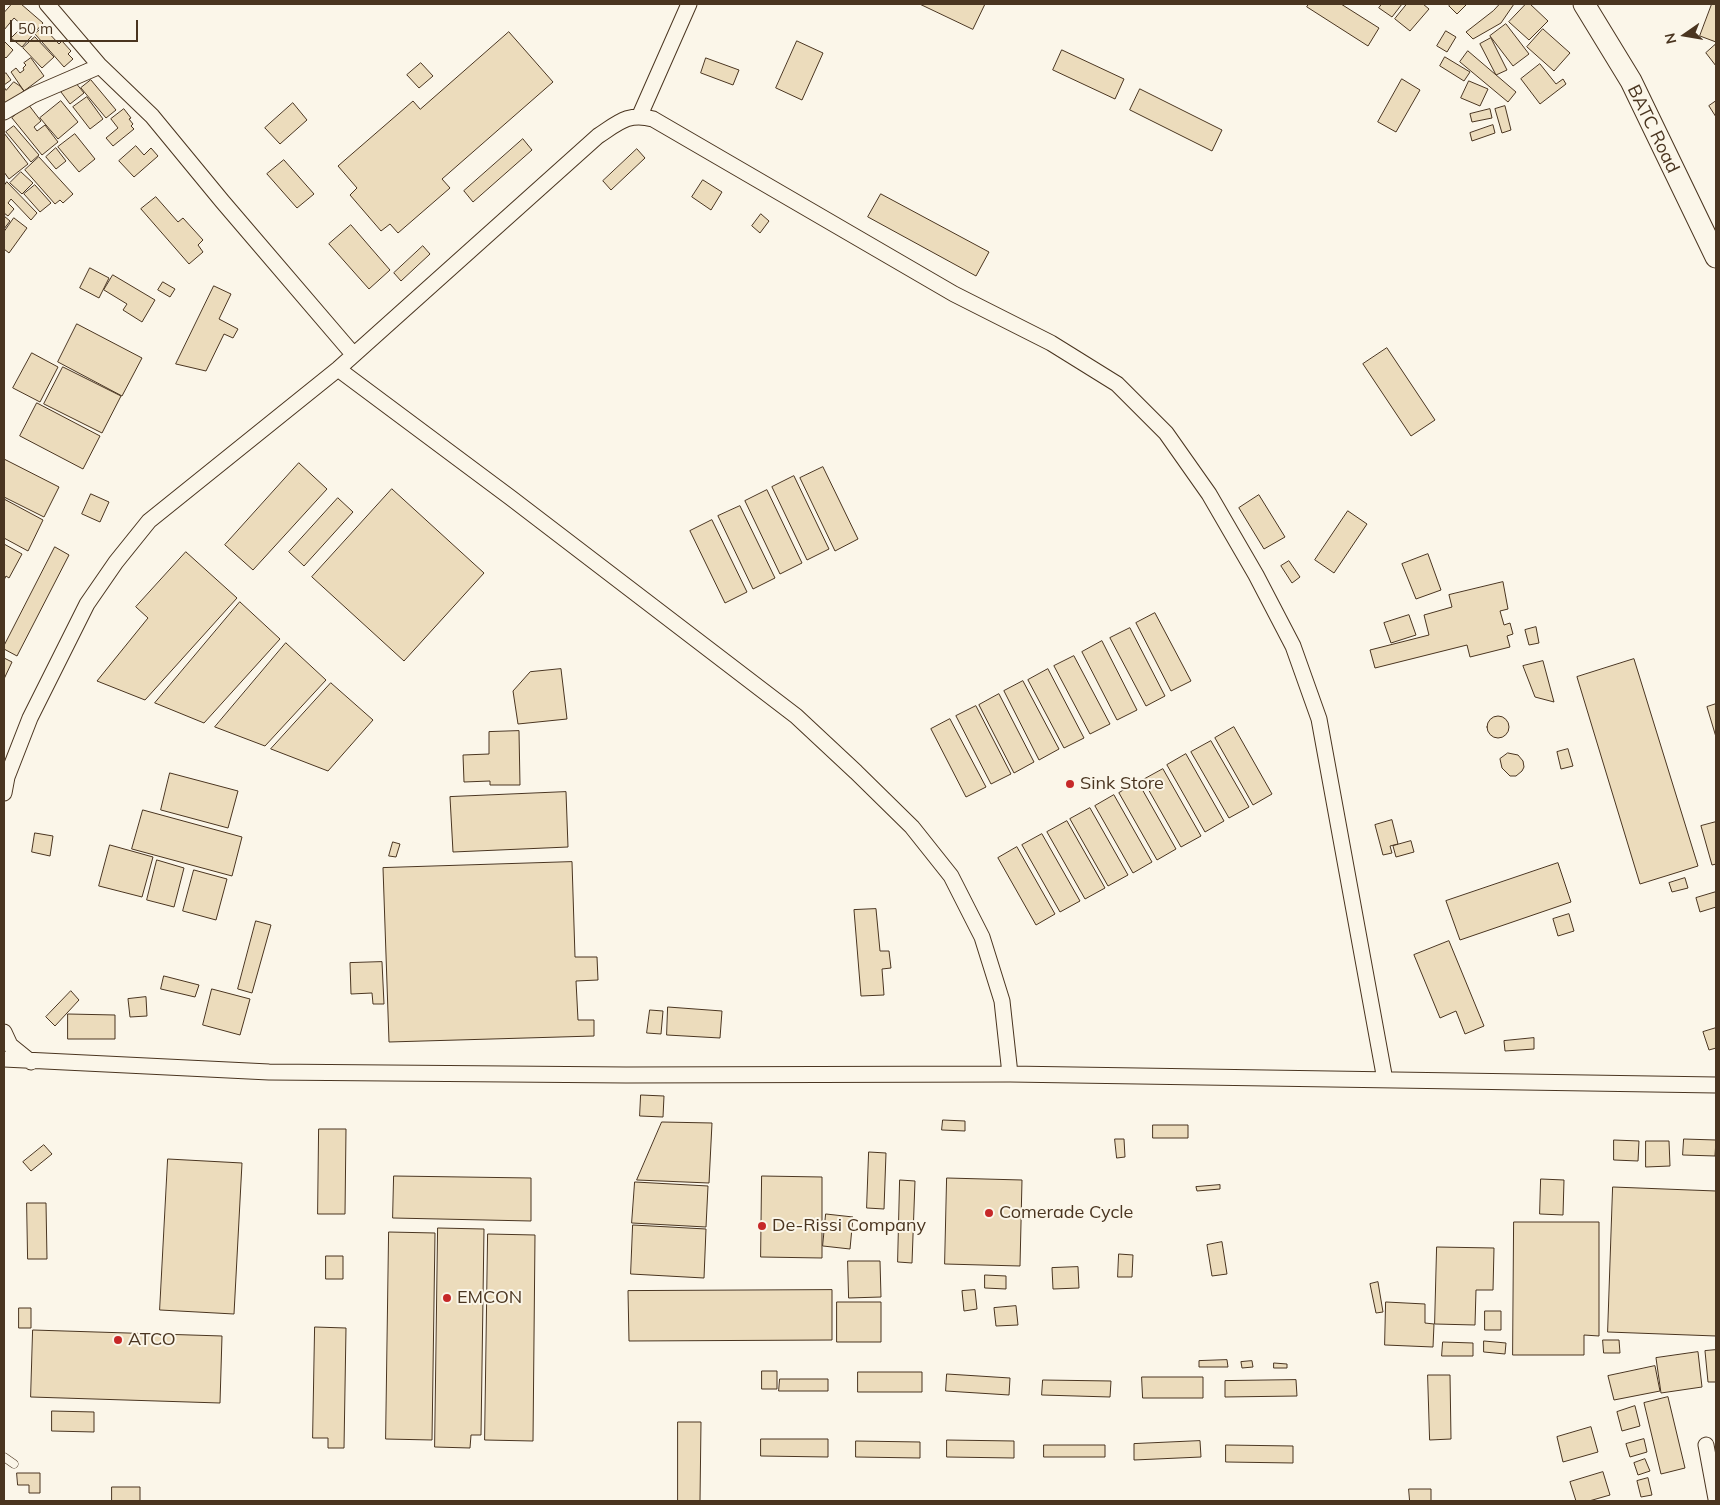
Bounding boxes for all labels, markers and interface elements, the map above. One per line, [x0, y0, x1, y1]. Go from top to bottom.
scale bar [12, 10, 140, 42]
north arrow [1660, 10, 1710, 60]
text: 50 m [18, 19, 53, 38]
text: N [1660, 31, 1680, 46]
street label: BATC Road [1622, 81, 1684, 177]
place label: Sink Store [1080, 773, 1164, 795]
marker: Sink Store [1064, 778, 1076, 790]
place label: Comerade Cycle [999, 1202, 1133, 1224]
marker: Comerade Cycle [983, 1207, 995, 1219]
place label: De-Rissi Company [772, 1215, 926, 1237]
marker: De-Rissi Company [756, 1220, 768, 1232]
place label: EMCON [457, 1287, 522, 1309]
marker: EMCON [441, 1292, 453, 1304]
place label: ATCO [128, 1329, 176, 1351]
marker: ATCO [112, 1334, 124, 1346]

